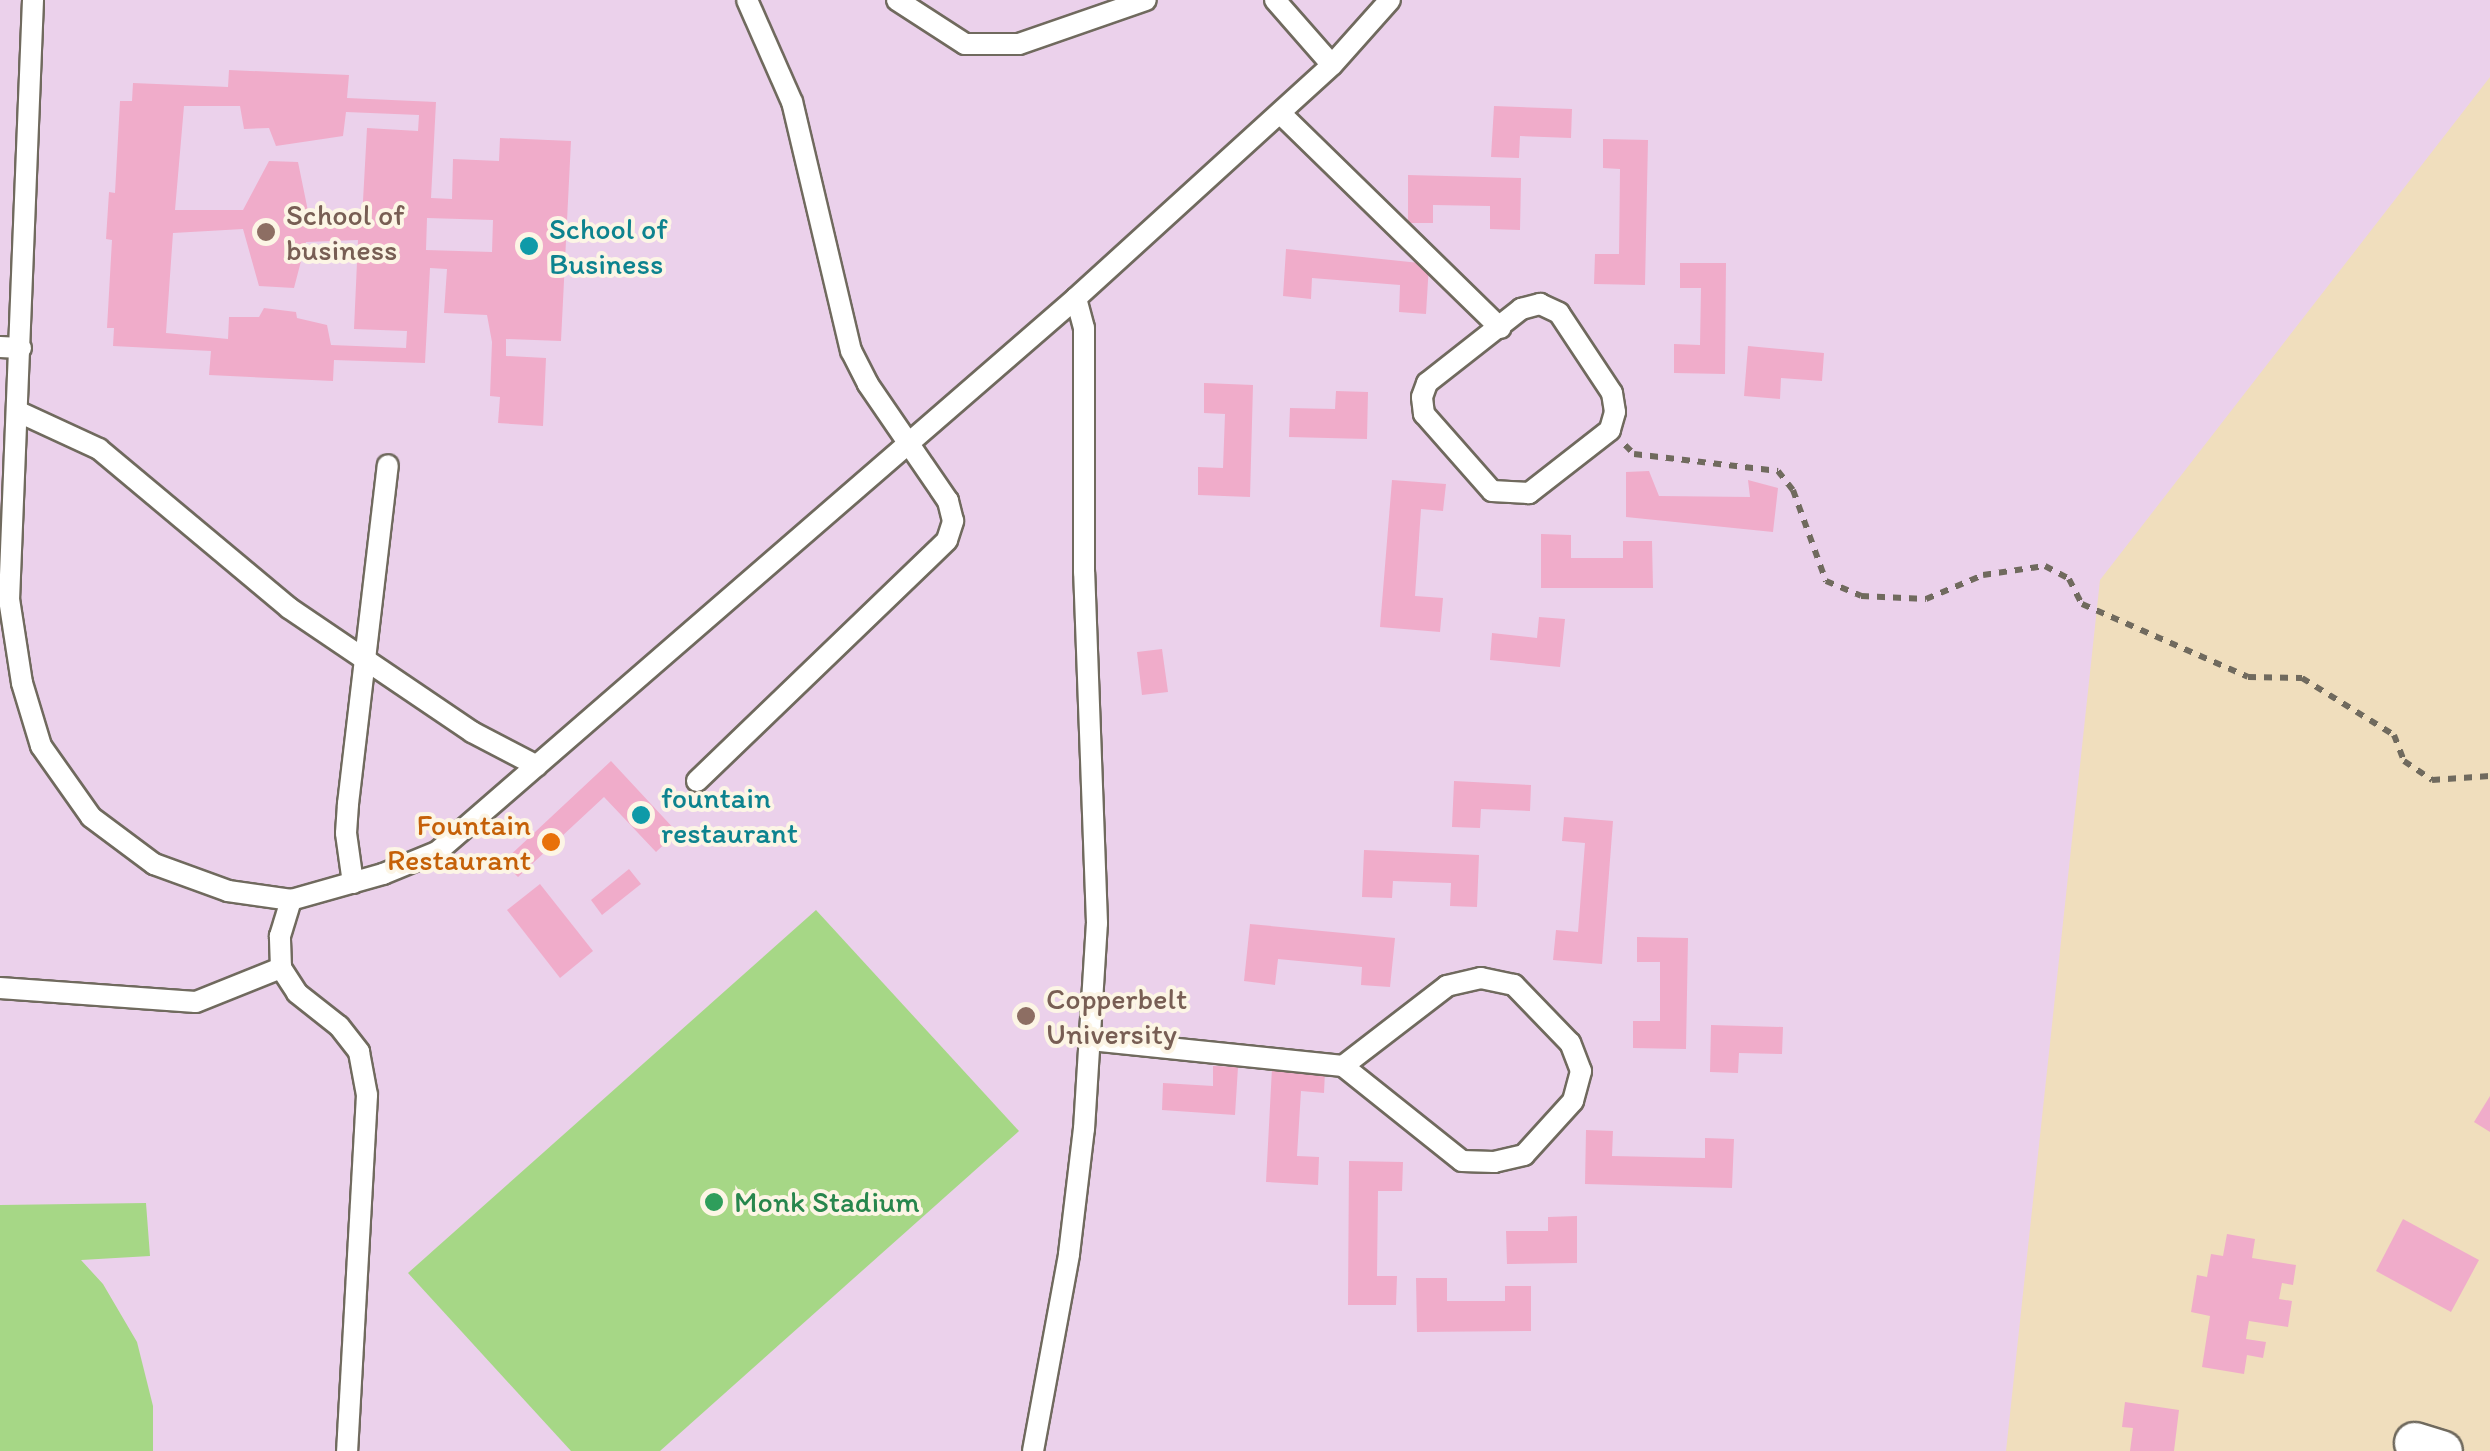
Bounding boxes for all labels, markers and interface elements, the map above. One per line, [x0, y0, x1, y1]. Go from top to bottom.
place label: School of business [286, 197, 405, 268]
place label: School of Business [549, 211, 668, 282]
marker: School of business [255, 221, 277, 243]
marker: School of Business [518, 235, 540, 257]
place label: fountain restaurant [661, 780, 798, 850]
marker: fountain restaurant [630, 804, 652, 826]
place label: Fountain Restaurant [387, 807, 531, 878]
marker: Fountain Restaurant [540, 831, 562, 853]
place label: Copperbelt University [1046, 981, 1187, 1052]
marker: Copperbelt University [1015, 1005, 1037, 1027]
place label: Monk Stadium [734, 1184, 921, 1220]
marker: Monk Stadium [703, 1191, 725, 1213]

